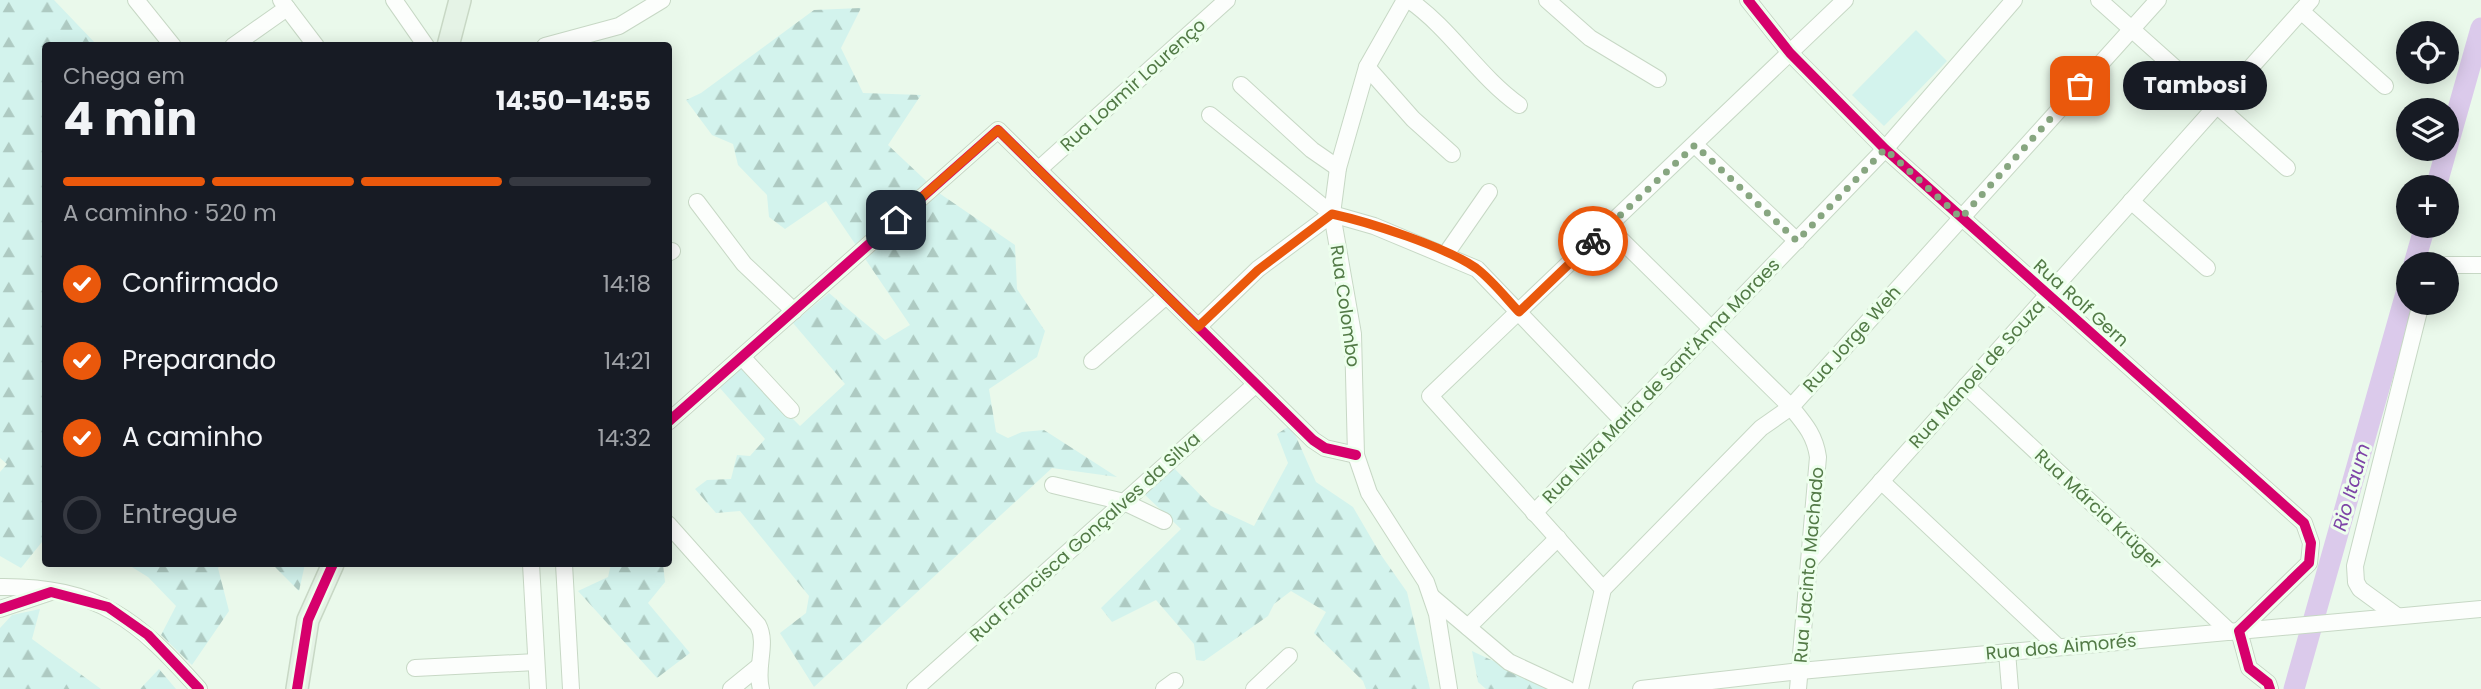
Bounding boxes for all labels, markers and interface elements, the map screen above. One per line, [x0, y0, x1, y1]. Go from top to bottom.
street label: Rua Loamir Lourenço [1054, 12, 1211, 157]
map controls [2396, 21, 2459, 315]
button: locate [2396, 21, 2459, 84]
pin [2050, 56, 2110, 116]
text: Chega em [63, 60, 185, 92]
callout: Tambosi [2122, 62, 2266, 110]
icon: bag [2061, 67, 2099, 105]
text: Tambosi [2143, 69, 2247, 101]
text: 14:50–14:55 [496, 83, 651, 119]
text: 4 min [63, 87, 197, 151]
button: layers [2396, 98, 2459, 161]
button: + [2396, 175, 2459, 238]
pin [866, 190, 926, 250]
text: A caminho · 520 m [63, 197, 277, 229]
icon: home [877, 201, 915, 239]
courier [1558, 206, 1628, 276]
icon: bike [1574, 222, 1612, 260]
street label: Rua Colombo [1325, 243, 1366, 369]
street label: Rua Nilza Maria de Sant'Anna Moraes [1536, 252, 1785, 509]
button: − [2396, 252, 2459, 315]
street label: Rua Rolf Gern [2028, 253, 2134, 352]
icon: check [63, 265, 101, 303]
text: Confirmado [122, 265, 279, 301]
text: 14:18 [602, 268, 651, 300]
street label: Rua Jorge Weh [1797, 280, 1906, 397]
street label: Rua Manoel de Souza [1903, 294, 2050, 454]
icon: check [63, 342, 101, 380]
text: Preparando [122, 342, 276, 378]
text: 14:21 [604, 345, 651, 377]
icon: check [63, 419, 101, 457]
text: A caminho [122, 419, 263, 455]
text: 14:32 [598, 422, 651, 454]
street label: Rua Francisca Gonçalves da Silva [964, 426, 1205, 647]
water label: Rio Itaum [2326, 440, 2377, 534]
street label: Rua Márcia Krüger [2029, 443, 2167, 574]
street label: Rua Jacinto Machado [1787, 466, 1830, 664]
text: Entregue [122, 496, 238, 532]
street label: Rua dos Aimorés [1985, 627, 2137, 666]

